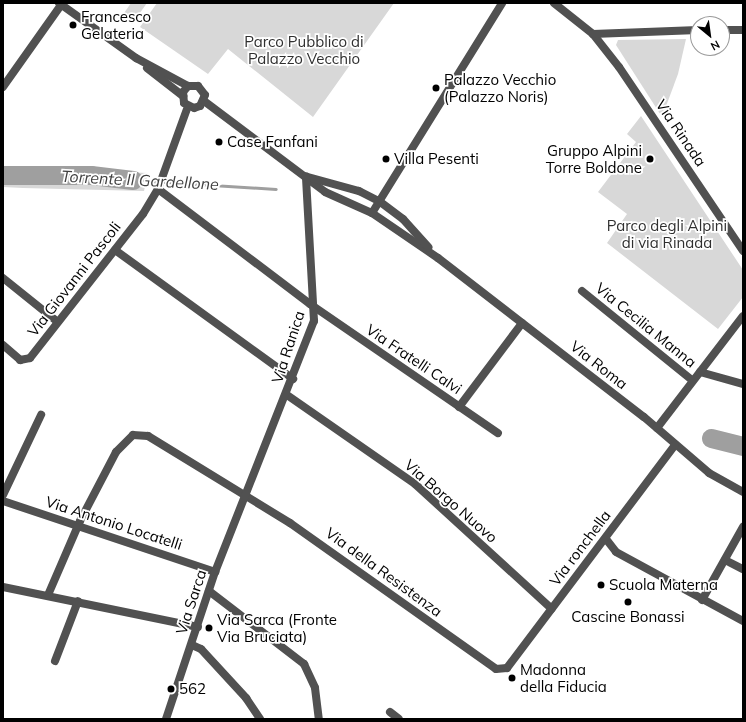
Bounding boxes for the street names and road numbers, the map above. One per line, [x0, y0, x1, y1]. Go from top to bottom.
street label: Via Rinada [652, 96, 710, 170]
street label: Via Giovanni Pascoli [24, 218, 124, 340]
street label: Via Cecilia Manna [592, 279, 700, 371]
street label: Via Ranica [268, 309, 308, 385]
street label: Via Fratelli Calvi [363, 320, 465, 398]
street label: Via Roma [567, 337, 631, 393]
street label: Via Borgo Nuovo [401, 456, 501, 546]
street label: Via Antonio Locatelli [43, 492, 185, 554]
street label: Via ronchella [546, 507, 614, 589]
street label: Via della Resistenza [322, 524, 446, 620]
street label: Via Sarca [172, 567, 210, 637]

